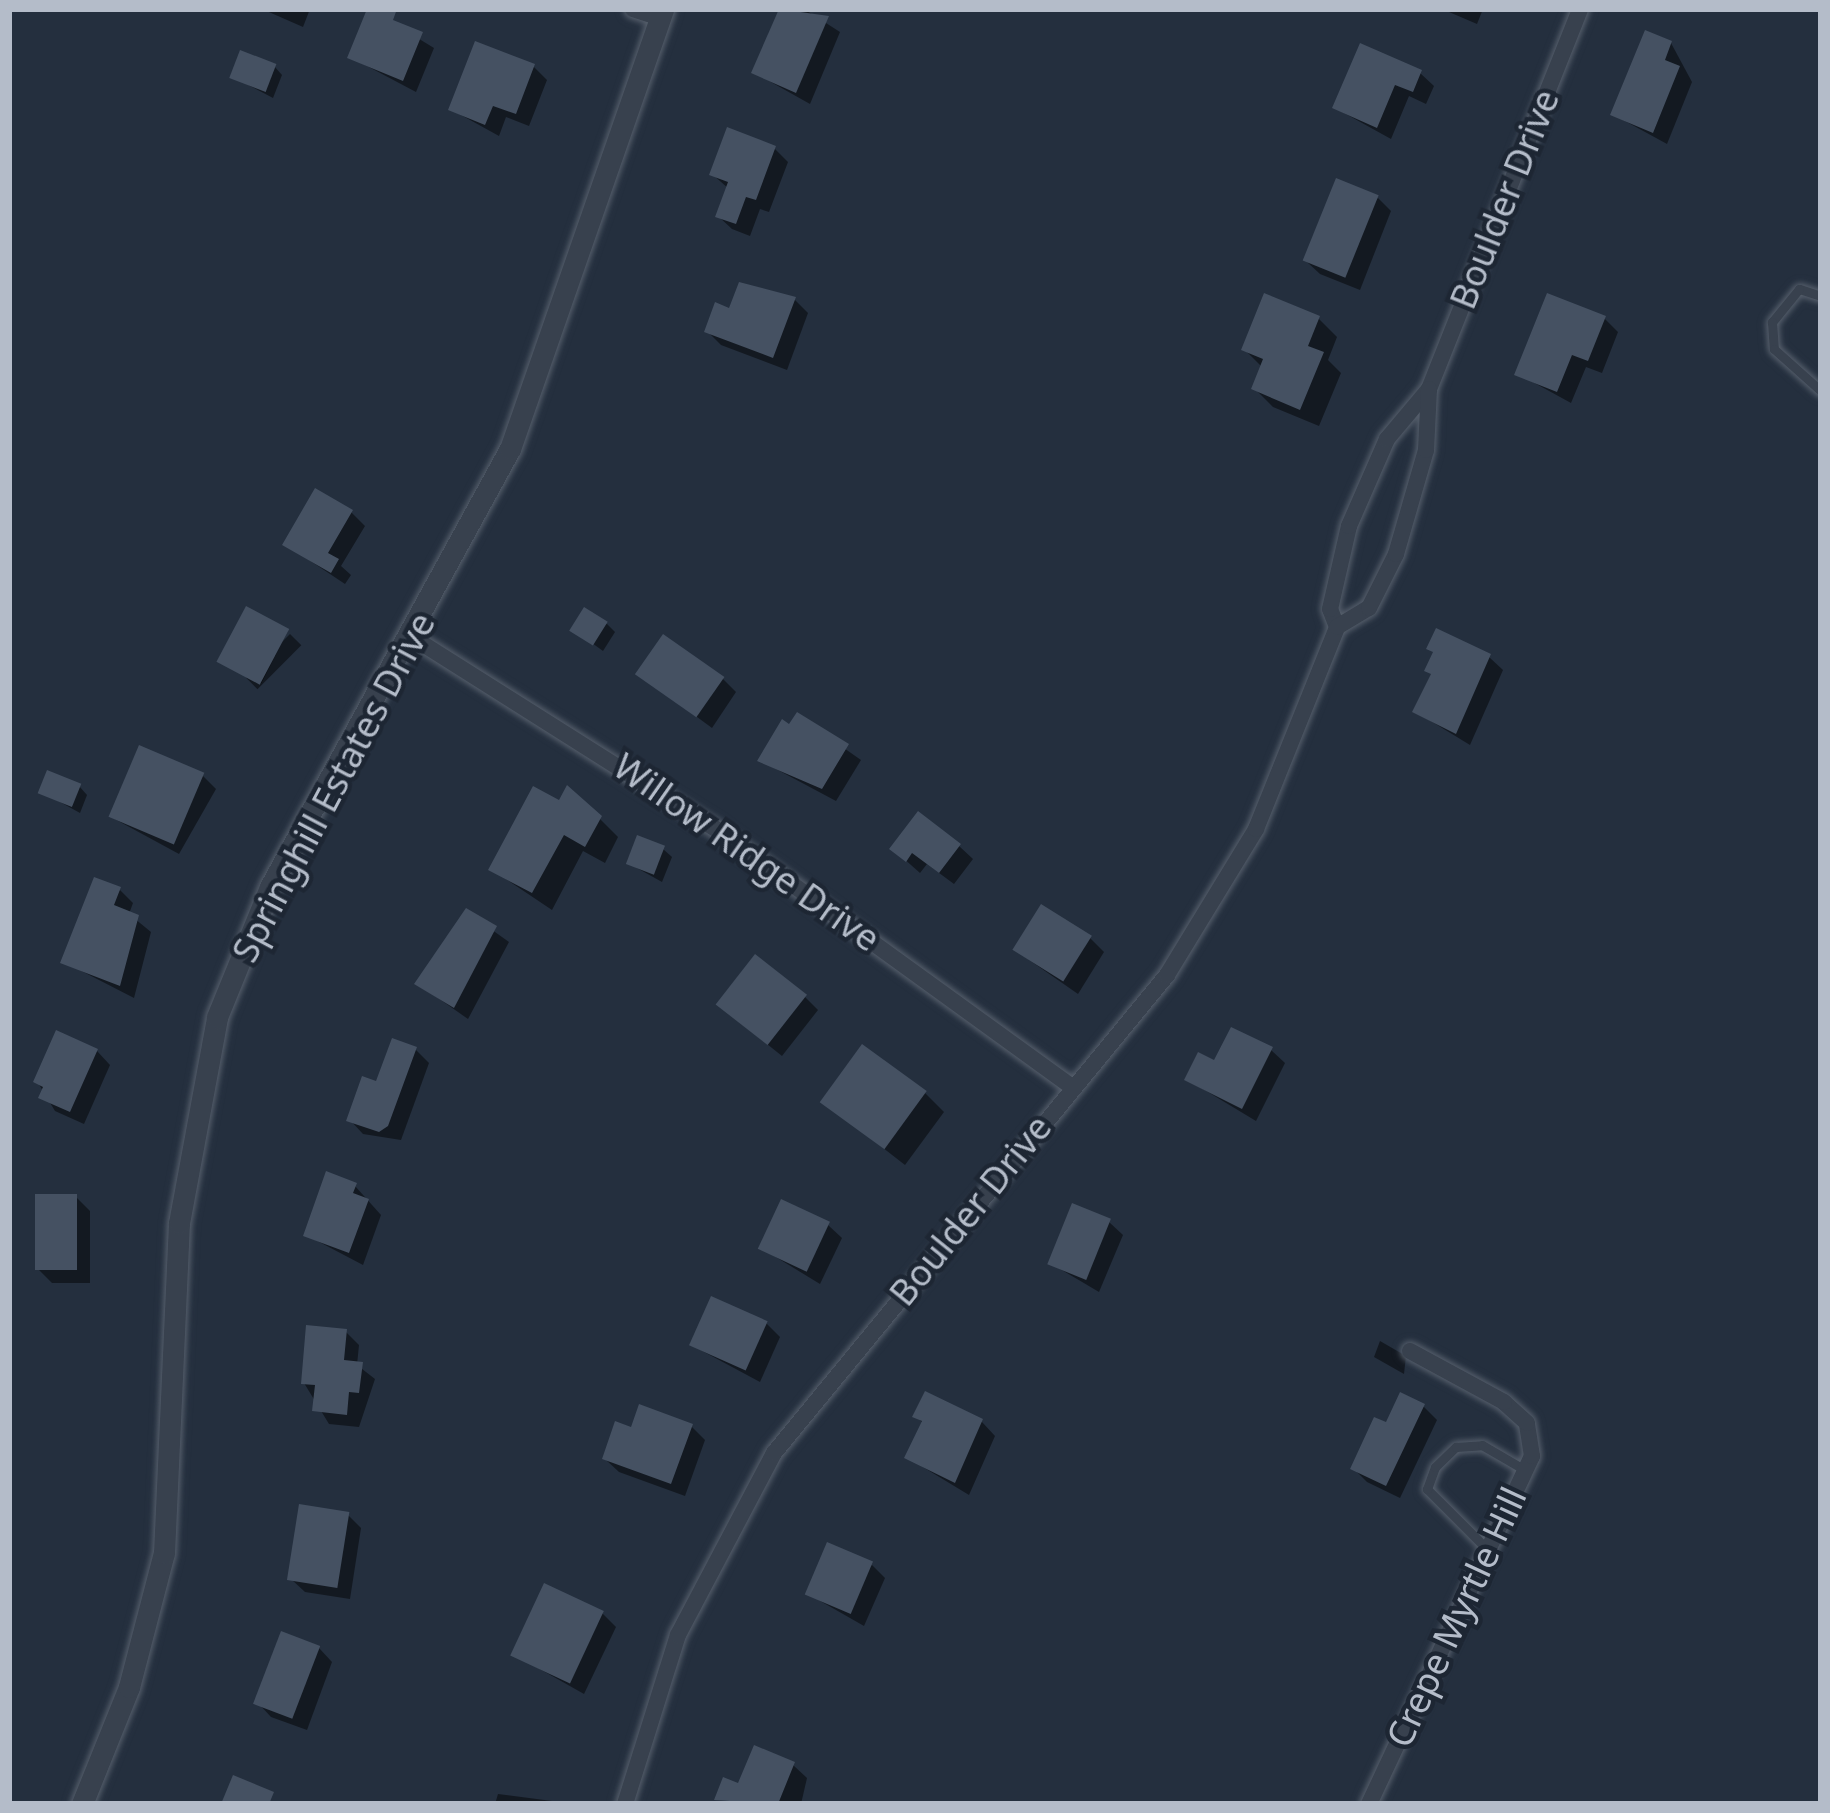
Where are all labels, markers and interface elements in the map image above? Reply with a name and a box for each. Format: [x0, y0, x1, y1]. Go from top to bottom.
street label: Boulder Drive [1440, 83, 1568, 315]
street label: Springhill Estates Drive [223, 605, 443, 969]
street label: Willow Ridge Drive [606, 744, 888, 960]
street label: Boulder Drive [880, 1106, 1060, 1314]
street label: Crepe Myrtle Hill [1377, 1480, 1535, 1754]

